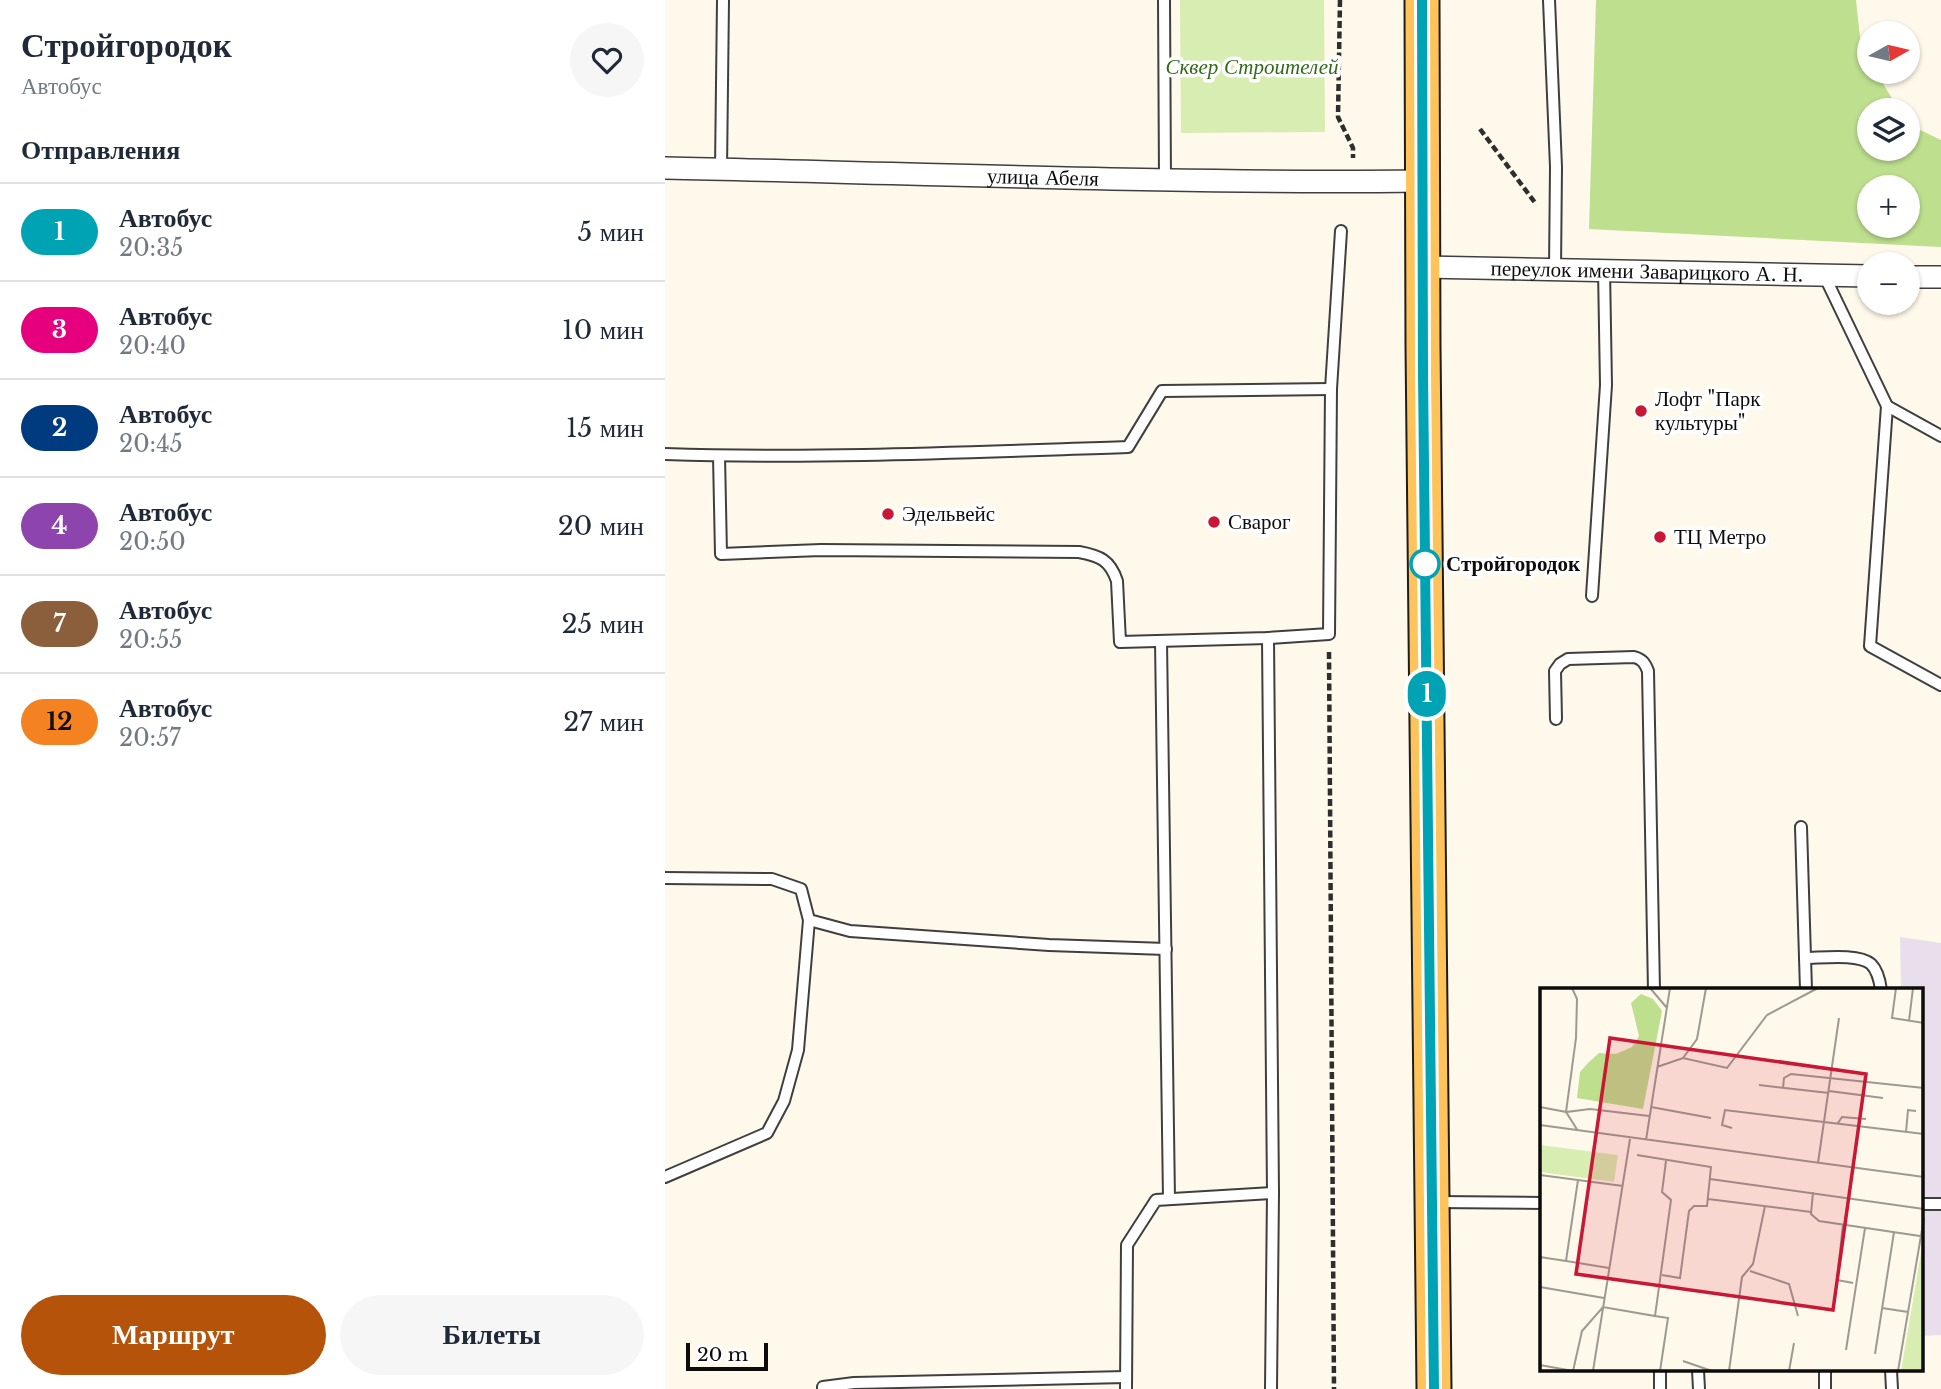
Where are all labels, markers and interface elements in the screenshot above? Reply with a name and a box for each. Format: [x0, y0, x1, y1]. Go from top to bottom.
north arrow [1857, 21, 1920, 84]
map controls [1857, 21, 1920, 315]
button: heart [570, 23, 644, 97]
text: Стройгородок [21, 25, 232, 66]
park label: Сквер Строителей [1166, 54, 1339, 80]
text: Автобус [21, 72, 102, 100]
button: layers [1857, 98, 1920, 161]
text: Отправления [21, 134, 180, 166]
street label: улица Абеля [987, 163, 1099, 192]
button: + [1857, 175, 1920, 238]
text: Автобус [119, 202, 212, 234]
text: 5 мин [577, 216, 644, 248]
text: 1 [54, 217, 65, 246]
text: 20:35 [119, 234, 183, 262]
button: − [1857, 252, 1920, 315]
street label: переулок имени Заварицкого А. Н. [1490, 255, 1804, 288]
text: Автобус [119, 300, 212, 332]
text: 10 мин [562, 314, 644, 346]
text: 3 [52, 315, 67, 344]
text: 20:40 [119, 332, 186, 360]
place label: Лофт "Парк культуры" [1655, 386, 1761, 436]
text: Автобус [119, 398, 212, 430]
marker: Лофт "Парк культуры" [1633, 403, 1649, 419]
text: 15 мин [566, 412, 644, 444]
text: 2 [52, 413, 67, 442]
text: 20:45 [119, 430, 183, 458]
text: Автобус [119, 496, 212, 528]
place label: Эдельвейс [902, 501, 995, 527]
marker: Эдельвейс [880, 506, 896, 522]
place label: Сварог [1228, 509, 1291, 535]
text: 20 мин [558, 510, 644, 542]
text: 4 [52, 511, 67, 540]
marker: Сварог [1206, 514, 1222, 530]
place label: ТЦ Метро [1674, 524, 1766, 550]
text: 20:50 [119, 528, 186, 556]
marker: ТЦ Метро [1652, 529, 1668, 545]
marker: Стройгородок [1410, 549, 1440, 579]
place label: Стройгородок [1446, 551, 1581, 577]
text: Автобус [119, 594, 212, 626]
text: 25 мин [561, 608, 644, 640]
text: 7 [53, 609, 66, 638]
text: 20:55 [119, 626, 182, 654]
line badge: 1 [1404, 671, 1450, 717]
text: 1 [1422, 679, 1432, 708]
text: Автобус [119, 692, 212, 724]
text: 27 мин [563, 706, 644, 738]
text: 12 [46, 707, 73, 736]
text: 20:57 [119, 724, 181, 752]
inset map [1540, 988, 1923, 1372]
button: Маршрут [21, 1295, 326, 1375]
button: Билеты [340, 1295, 644, 1375]
scale bar [686, 1340, 768, 1372]
text: 20 m [697, 1343, 748, 1366]

